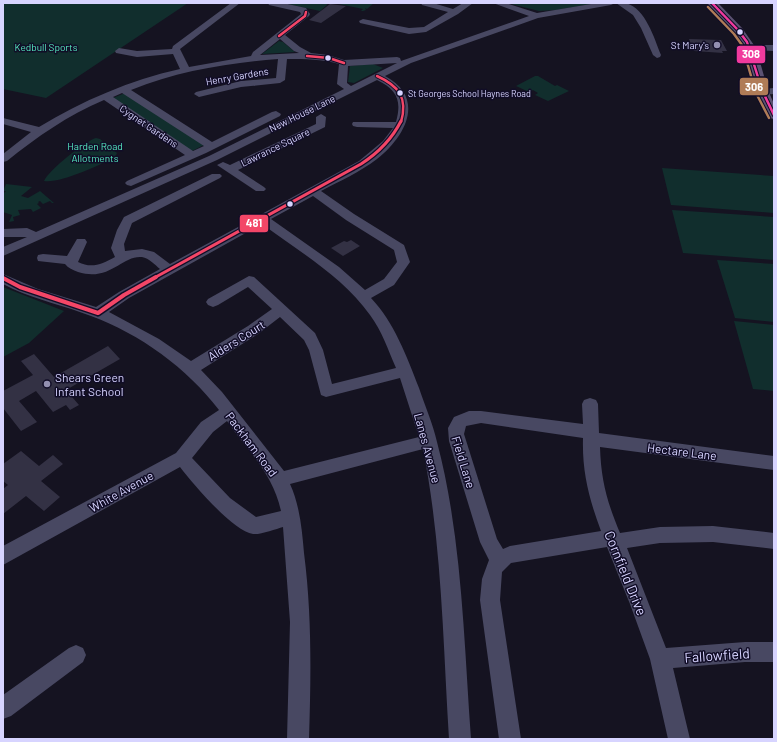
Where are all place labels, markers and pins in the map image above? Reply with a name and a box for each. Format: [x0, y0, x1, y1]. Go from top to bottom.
unlabelled marker [735, 27, 745, 37]
place label: St Mary's [671, 39, 709, 51]
marker: St Mary's [712, 40, 722, 50]
unlabelled marker [323, 53, 333, 63]
marker: St Georges School Haynes Road [395, 88, 405, 98]
place label: St Georges School Haynes Road [408, 88, 531, 99]
unlabelled marker [285, 199, 295, 209]
place label: Shears Green Infant School [55, 370, 124, 398]
marker: Shears Green Infant School [42, 379, 52, 389]

